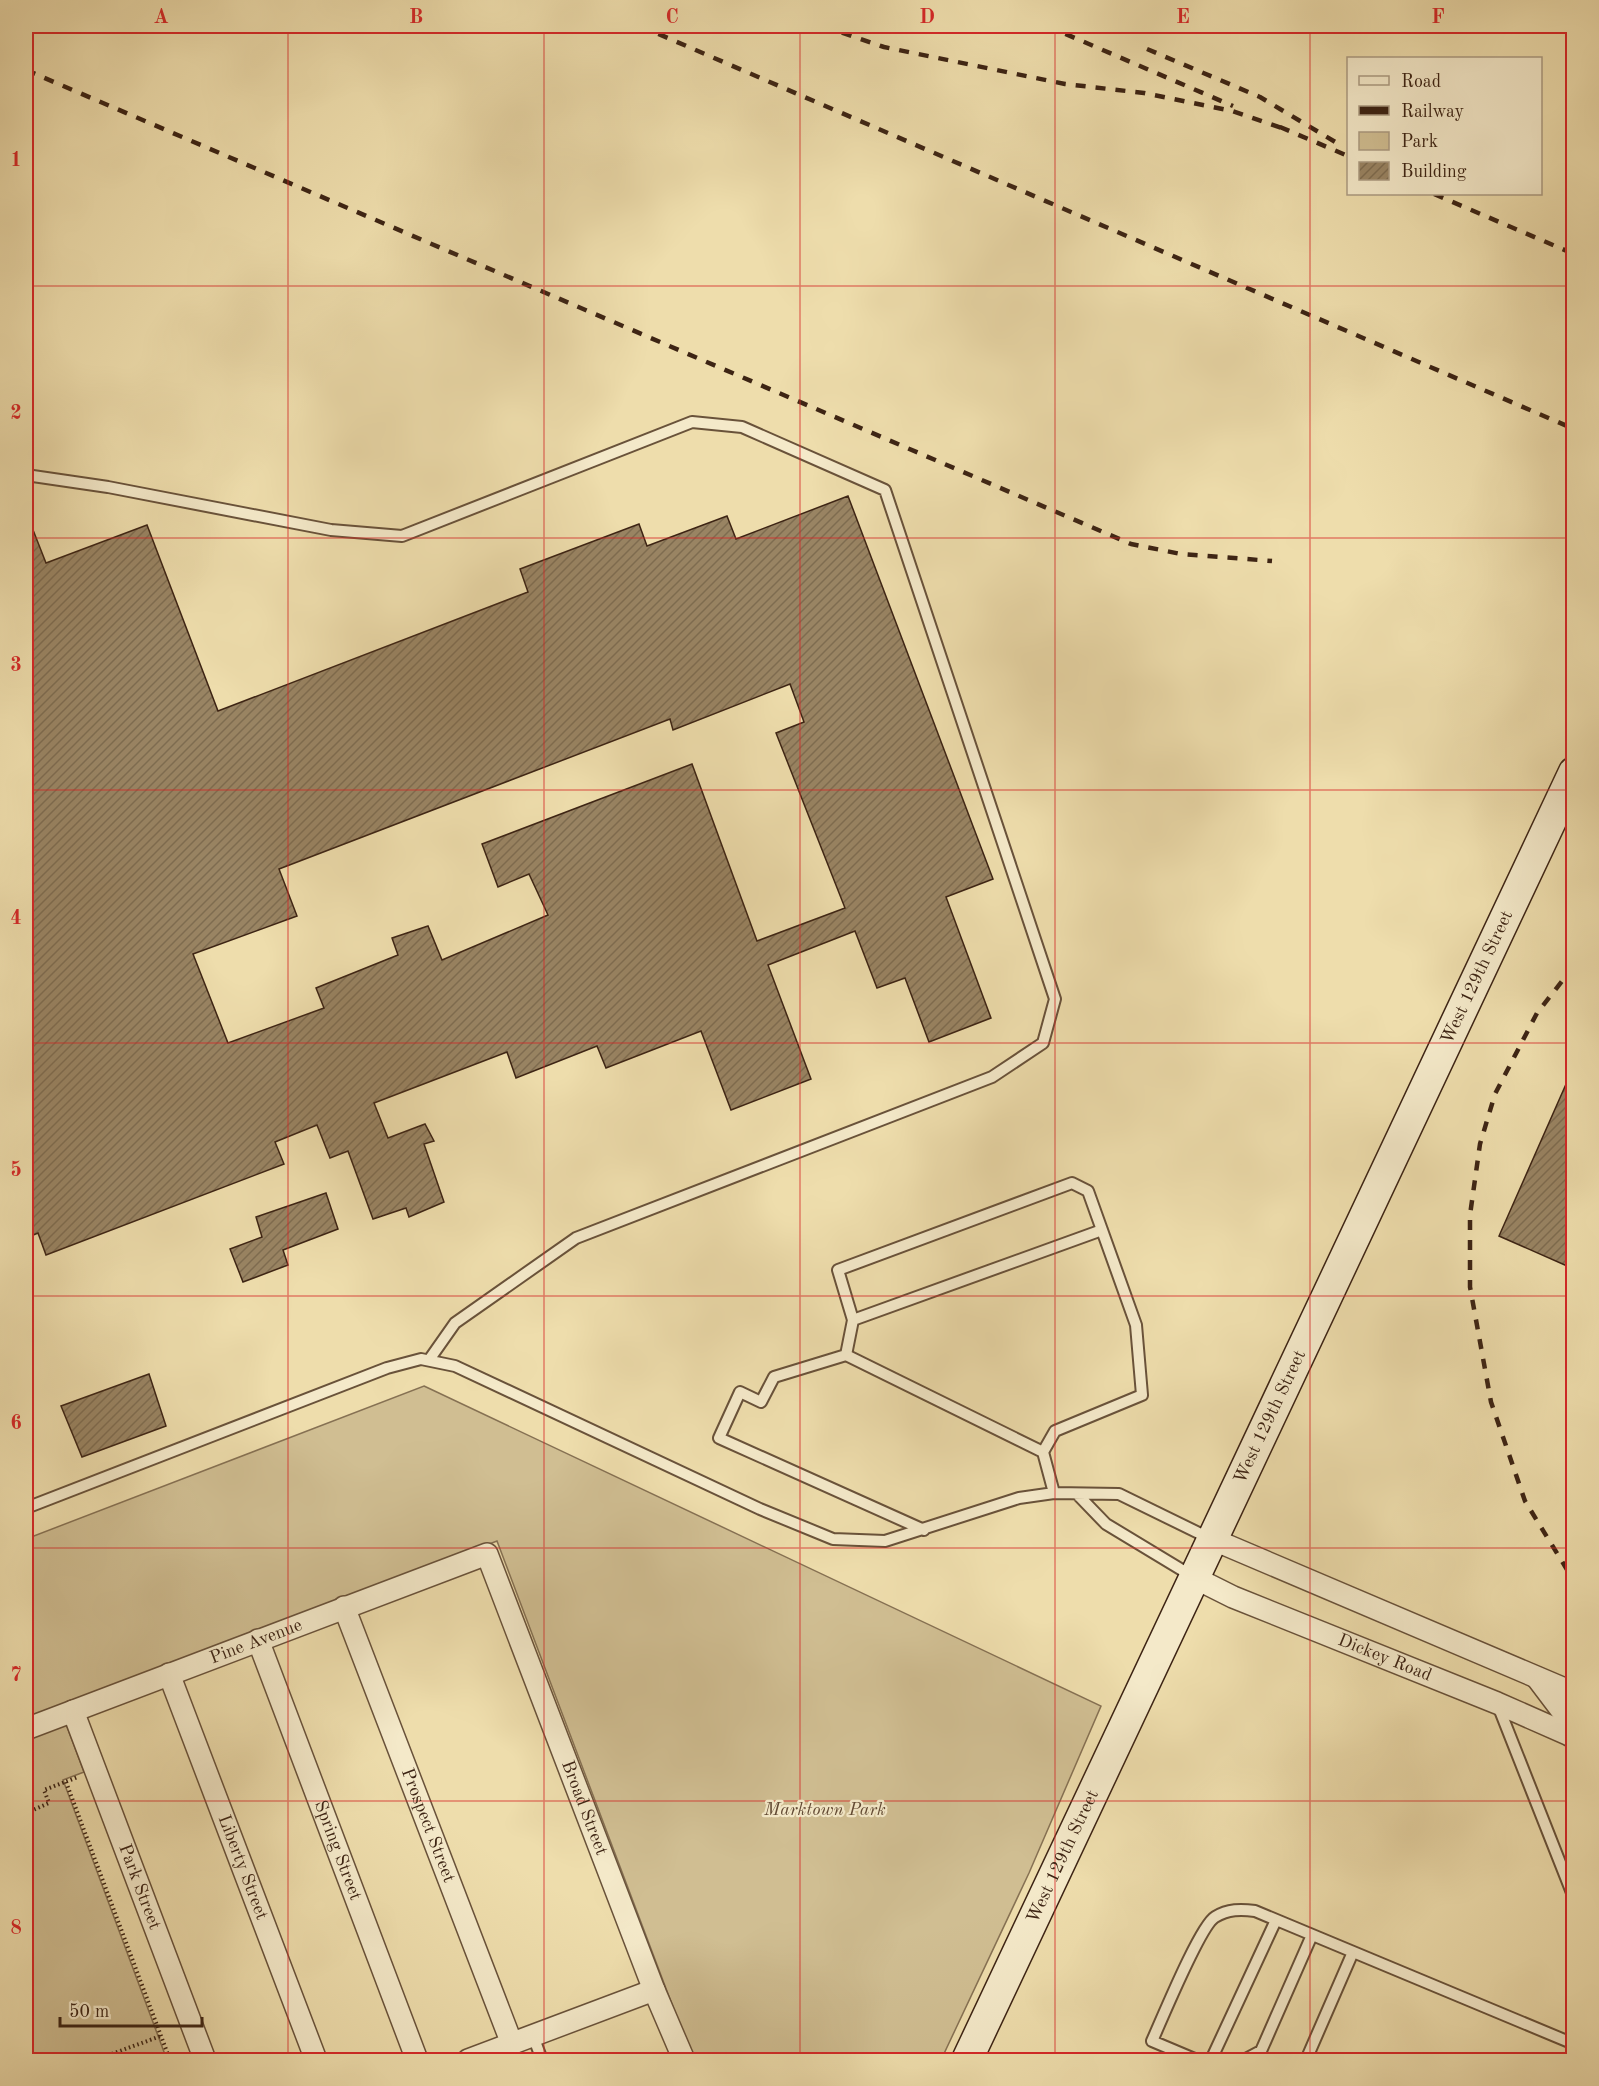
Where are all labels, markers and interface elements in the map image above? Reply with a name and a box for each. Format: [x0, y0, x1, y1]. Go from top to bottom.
text: A [153, 8, 169, 28]
text: B [409, 8, 423, 28]
text: C [665, 8, 679, 28]
text: D [919, 8, 935, 28]
text: E [1176, 8, 1190, 28]
text: F [1431, 8, 1445, 28]
legend [1347, 57, 1542, 195]
text: Road [1401, 73, 1441, 91]
text: Railway [1401, 103, 1464, 121]
text: Park [1401, 133, 1438, 151]
text: 1 [10, 151, 22, 171]
text: Building [1401, 163, 1467, 181]
text: 2 [10, 404, 22, 424]
text: 3 [10, 656, 22, 676]
street label: West 129th Street [1438, 908, 1516, 1047]
text: 4 [10, 909, 22, 929]
text: 5 [10, 1160, 22, 1181]
street label: West 129th Street [1231, 1347, 1309, 1486]
text: 6 [10, 1414, 22, 1434]
street label: Pine Avenue [207, 1616, 305, 1667]
street label: Dickey Road [1335, 1631, 1434, 1685]
text: 7 [10, 1666, 22, 1686]
street label: Broad Street [558, 1758, 611, 1858]
street label: Prospect Street [398, 1766, 458, 1885]
street label: West 129th Street [1024, 1787, 1102, 1926]
street label: Spring Street [311, 1798, 365, 1903]
park label: Marktown Park [763, 1801, 886, 1819]
street label: Liberty Street [215, 1813, 271, 1922]
street label: Park Street [115, 1842, 164, 1932]
text: 8 [10, 1919, 22, 1939]
scale bar [60, 1990, 202, 2028]
text: 50 m [69, 2003, 109, 2021]

